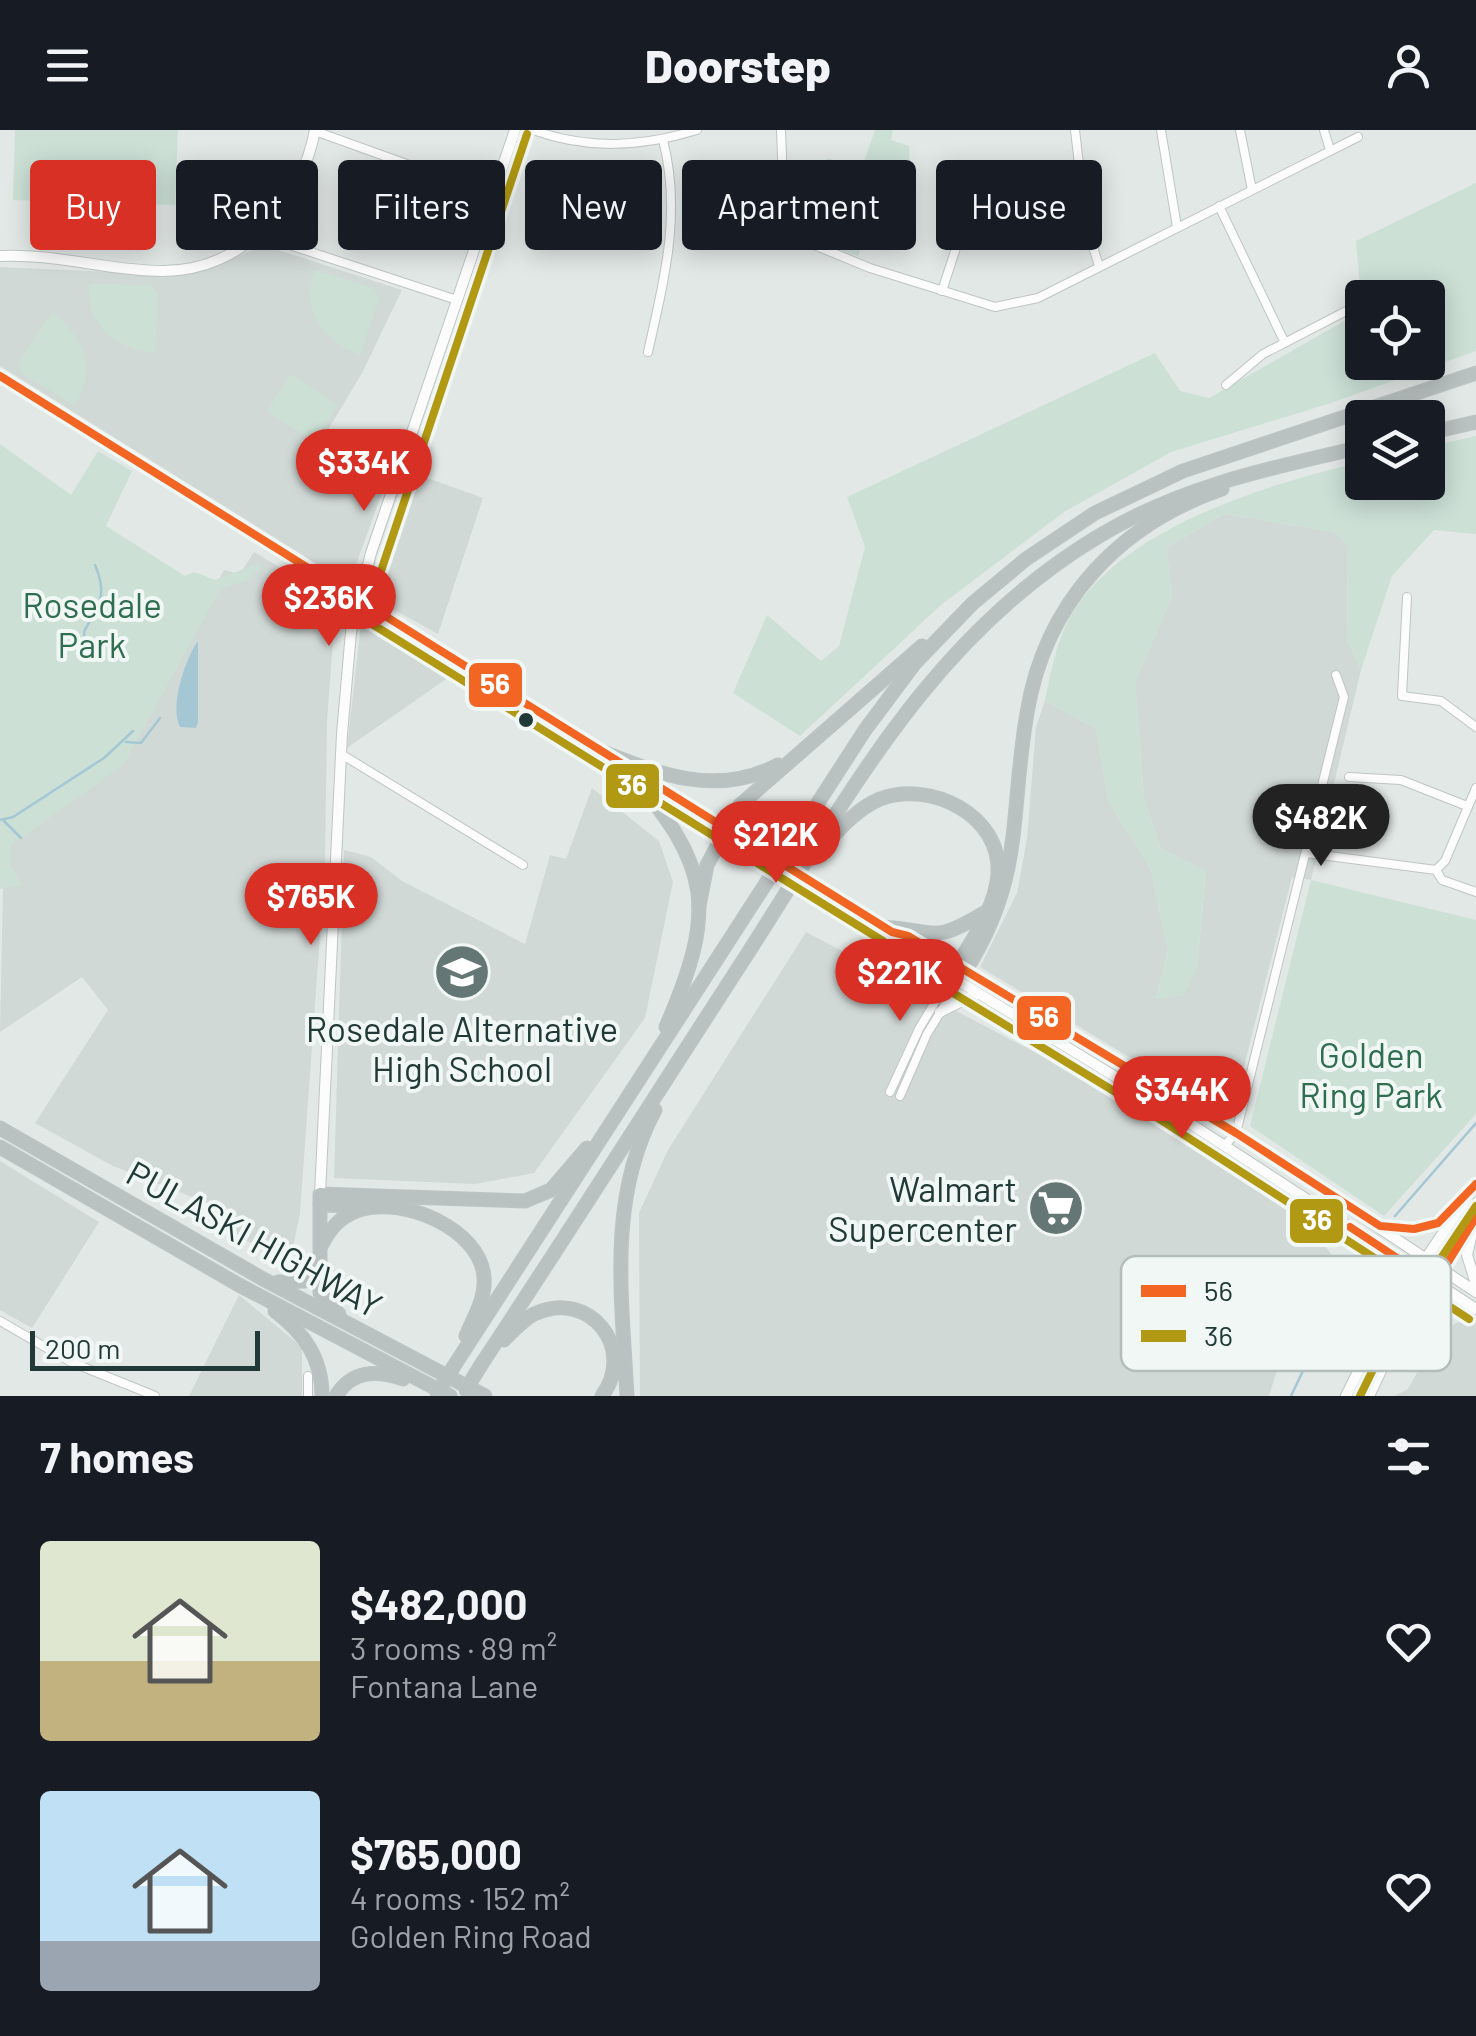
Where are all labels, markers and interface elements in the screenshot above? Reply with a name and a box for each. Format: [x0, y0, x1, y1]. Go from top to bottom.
icon: menu [40, 38, 95, 93]
text: Doorstep [645, 38, 831, 92]
icon: person [1381, 38, 1436, 93]
chip: Buy [30, 160, 156, 250]
chip: Rent [176, 160, 318, 250]
chip: Filters [338, 160, 505, 250]
chip: New [525, 160, 662, 250]
chip: Apartment [682, 160, 916, 250]
chip: House [936, 160, 1102, 250]
map controls [1345, 280, 1445, 500]
button: locate [1345, 280, 1445, 380]
button: layers [1345, 400, 1445, 500]
pin: $334K [294, 429, 434, 514]
text: $334K [318, 442, 410, 480]
pin: $236K [259, 564, 399, 649]
text: $236K [284, 577, 374, 615]
park label: Rosedale Park [22, 583, 162, 665]
line badge: 56 [467, 661, 524, 709]
text: 56 [480, 666, 510, 700]
unlabelled marker [516, 710, 536, 730]
line badge: 36 [604, 762, 661, 810]
text: 36 [617, 767, 647, 801]
pin: $482K [1251, 784, 1391, 869]
text: $482K [1275, 797, 1367, 835]
pin: $212K [706, 801, 846, 886]
text: $212K [733, 814, 819, 852]
pin: $765K [241, 863, 381, 948]
text: $765K [267, 876, 355, 914]
pin: $221K [830, 939, 970, 1024]
school or university icon: Rosedale Alternative High School [432, 942, 492, 1002]
text: $221K [857, 952, 943, 990]
line badge: 56 [1015, 994, 1073, 1042]
text: 56 [1029, 999, 1059, 1033]
place label: Rosedale Alternative High School [306, 1007, 618, 1089]
park label: Golden Ring Park [1299, 1033, 1443, 1115]
pin: $344K [1112, 1056, 1252, 1141]
text: $344K [1135, 1069, 1229, 1107]
street label: PULASKI HIGHWAY [120, 1151, 390, 1325]
place label: Walmart Supercenter [828, 1167, 1017, 1249]
supermarket icon: Walmart Supercenter [1026, 1178, 1086, 1238]
line badge: 36 [1288, 1197, 1345, 1245]
text: 36 [1302, 1202, 1332, 1236]
legend [1121, 1256, 1451, 1371]
text: 56 [1204, 1273, 1233, 1307]
text: 36 [1204, 1318, 1233, 1352]
scale bar [30, 1326, 260, 1370]
text: 200 m [45, 1331, 120, 1365]
icon: filters [1381, 1429, 1436, 1484]
text: 7 homes [40, 1431, 194, 1481]
text: $482,000 [350, 1578, 528, 1628]
icon: home [120, 1581, 240, 1701]
icon: heart [1381, 1614, 1436, 1669]
text: 3 rooms · 89 m² [350, 1628, 557, 1666]
text: Fontana Lane [350, 1666, 538, 1704]
text: $765,000 [350, 1828, 522, 1878]
icon: home [120, 1831, 240, 1951]
icon: heart [1381, 1864, 1436, 1919]
text: 4 rooms · 152 m² [350, 1878, 570, 1916]
text: Golden Ring Road [350, 1916, 592, 1954]

